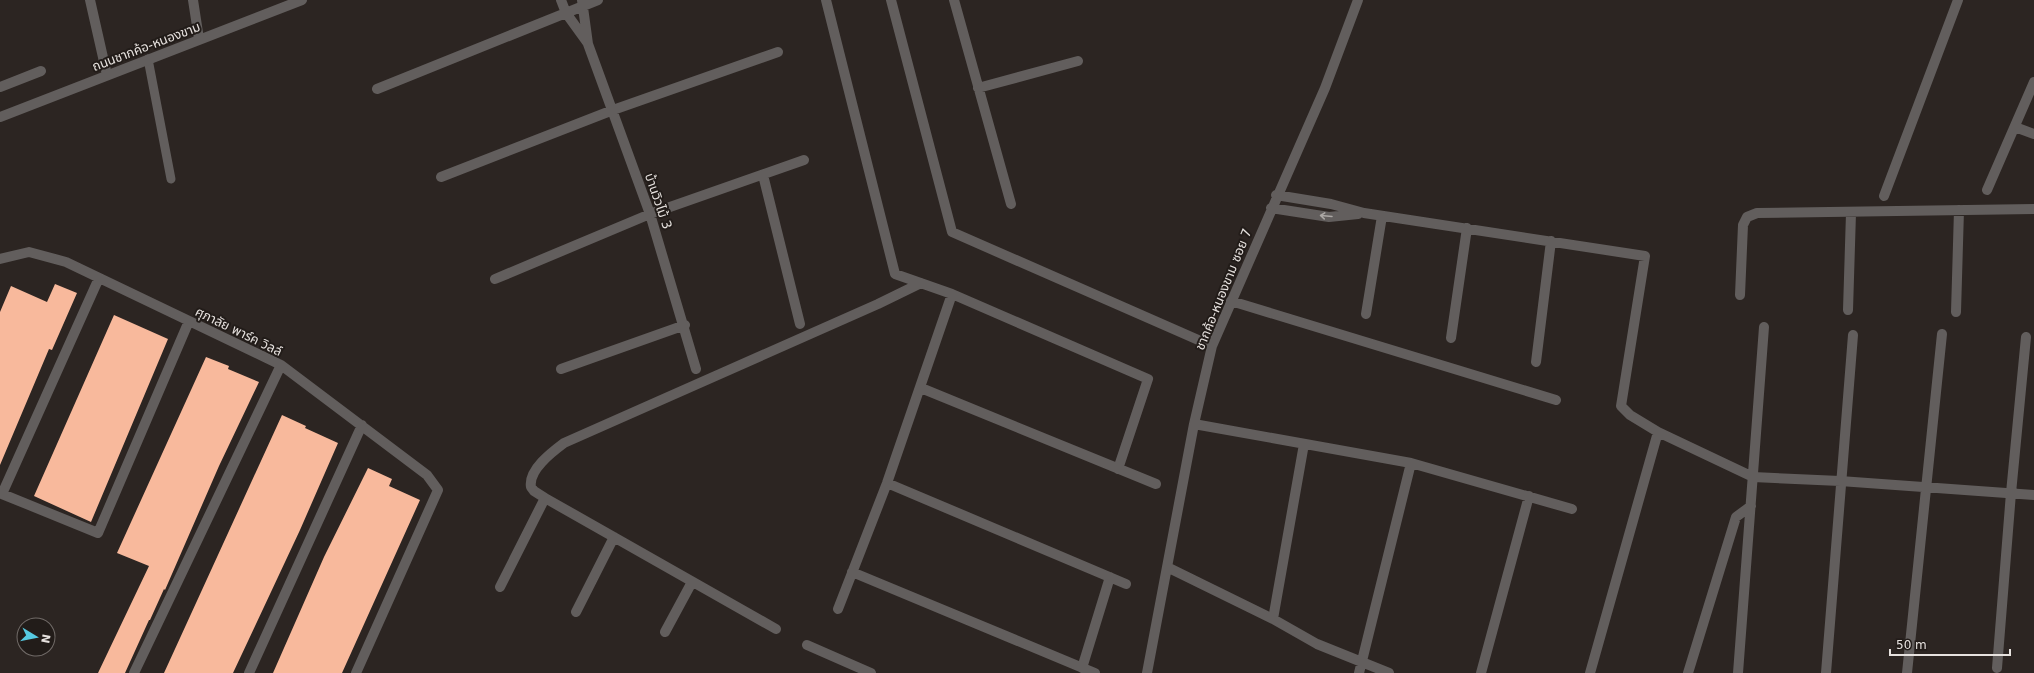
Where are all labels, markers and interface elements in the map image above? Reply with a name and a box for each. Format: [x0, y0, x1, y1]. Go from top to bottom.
street label: ถนนชากค้อ-หนองขาม [90, 19, 202, 74]
street label: บ้านวิวไม้ 3 [642, 171, 675, 231]
one-way arrow [1320, 212, 1333, 220]
street label: ชากค้อ-หนองขาม ซอย 7 [1192, 226, 1255, 352]
street label: ศุภาลัย พาร์ค วิลล์ [193, 304, 285, 359]
north arrow [16, 617, 56, 657]
scale bar [1890, 631, 2010, 657]
text: N [38, 633, 53, 644]
text: 50 m [1896, 638, 1927, 652]

